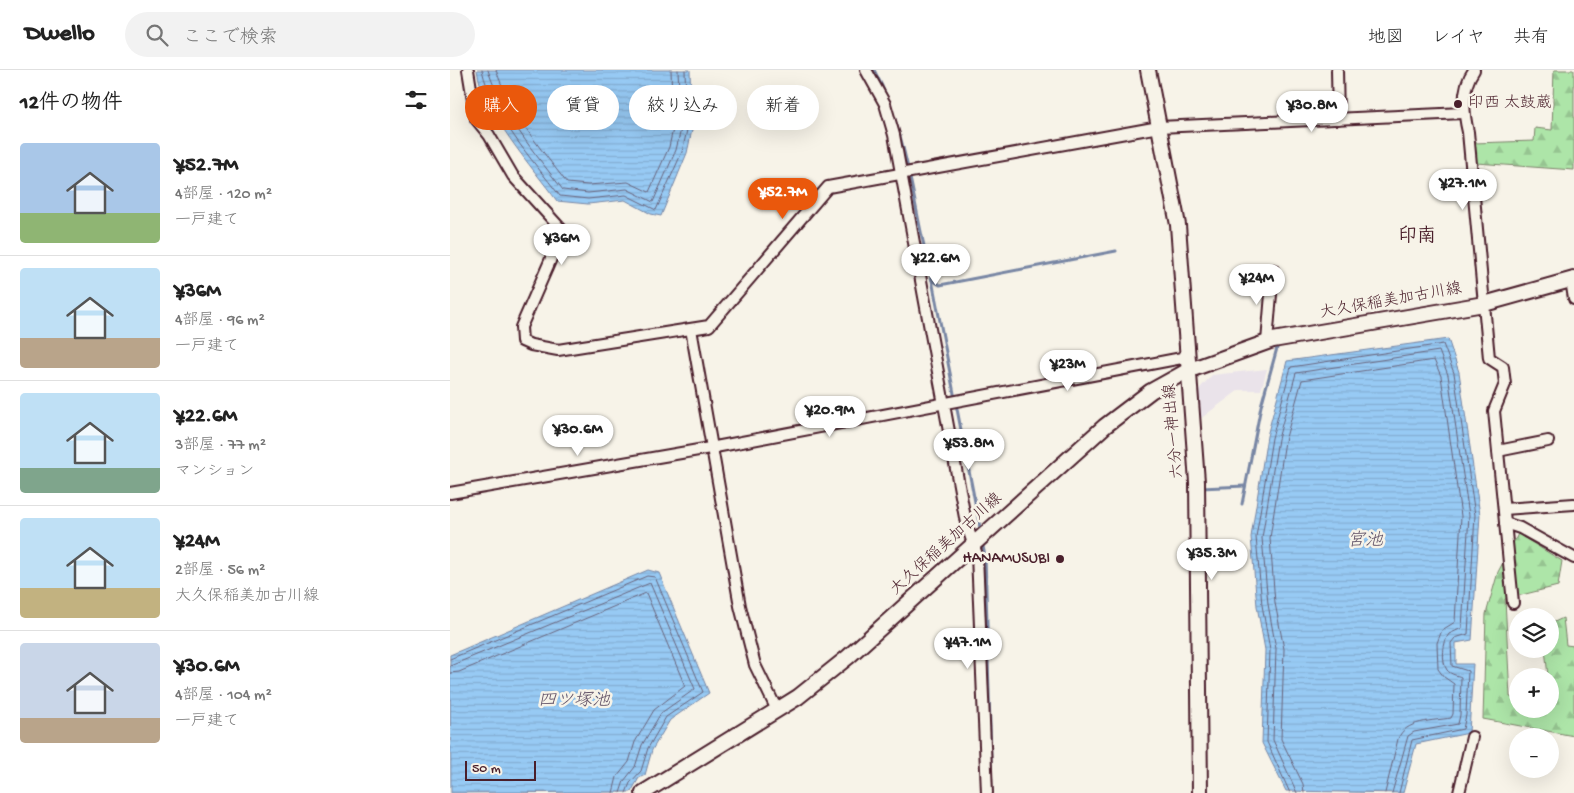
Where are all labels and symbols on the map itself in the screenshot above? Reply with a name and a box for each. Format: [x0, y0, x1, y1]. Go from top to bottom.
pin: ¥30.8M [1271, 90, 1353, 133]
place label: 印西 太鼓蔵 [1468, 93, 1552, 114]
marker: 印西 太鼓蔵 [1452, 98, 1464, 110]
pin: ¥27.1M [1422, 168, 1504, 211]
pin: ¥52.7M [742, 178, 824, 220]
pin: ¥36M [532, 224, 592, 266]
district label: 印南 [1398, 225, 1436, 249]
pin: ¥22.6M [895, 244, 977, 286]
pin: ¥24M [1227, 264, 1287, 306]
street label: 大久保稲美加古川線 [1318, 278, 1464, 324]
pin: ¥23M [1038, 350, 1098, 392]
street label: 六分一神出線 [1159, 382, 1189, 480]
pin: ¥20.9M [789, 396, 871, 438]
pin: ¥30.6M [537, 414, 619, 457]
pin: ¥53.8M [928, 428, 1010, 471]
street label: 大久保稲美加古川線 [886, 488, 1007, 600]
water label: 宮池 [1347, 530, 1384, 552]
pin: ¥35.3M [1171, 538, 1253, 581]
place label: HANAMUSUBI [963, 550, 1050, 569]
marker: HANAMUSUBI [1054, 553, 1066, 565]
pin: ¥47.1M [927, 628, 1009, 670]
water label: 四ツ塚池 [538, 690, 611, 712]
scale bar [465, 758, 536, 781]

